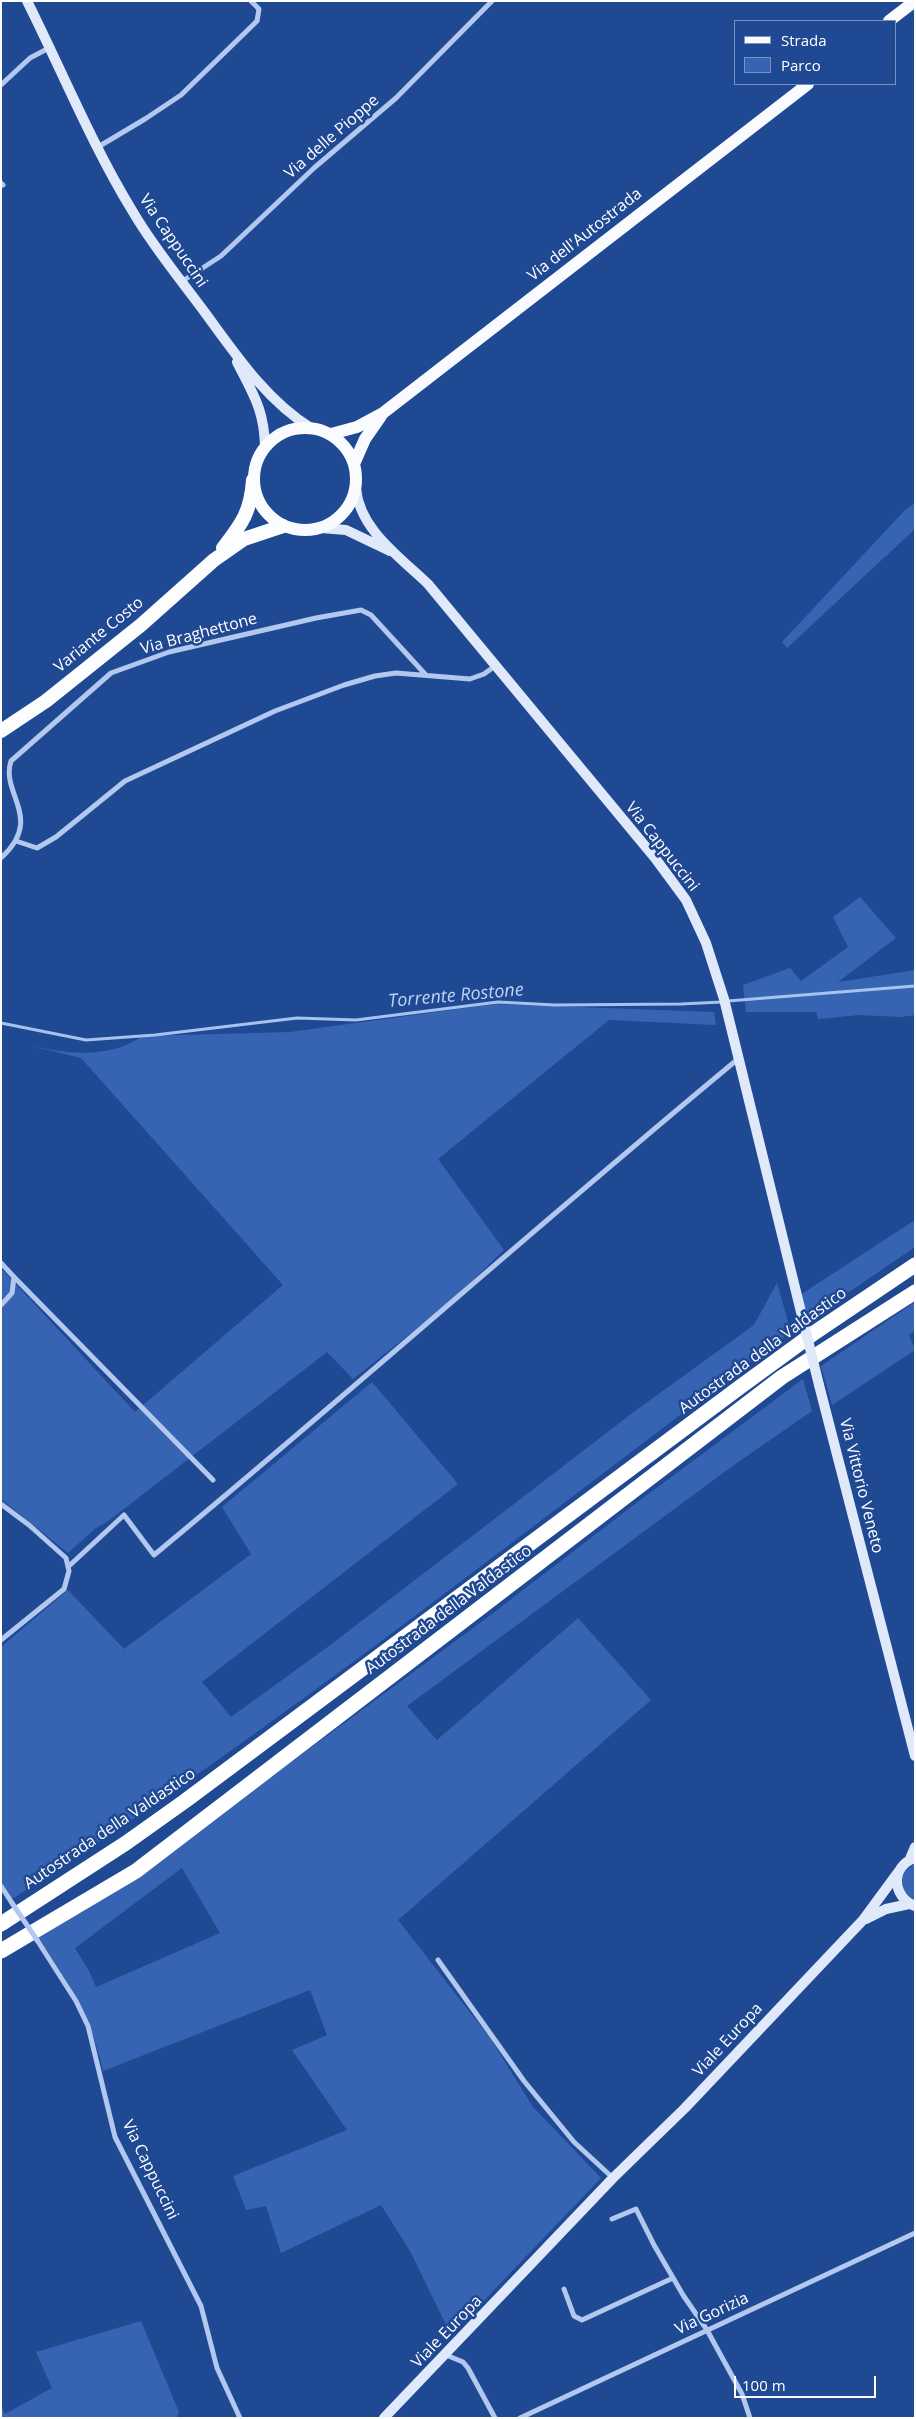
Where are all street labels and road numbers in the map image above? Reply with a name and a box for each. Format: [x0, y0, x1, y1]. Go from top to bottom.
street label: Via delle Pioppe [281, 91, 383, 183]
street label: Via dell'Autostrada [524, 184, 646, 286]
street label: Via Cappuccini [135, 191, 211, 291]
street label: Variante Costo [51, 593, 147, 677]
street label: Via Braghettone [139, 609, 259, 659]
street label: Via Cappuccini [621, 798, 703, 896]
street label: Autostrada della Valdastico [675, 1284, 851, 1418]
street label: Via Vittorio Veneto [835, 1417, 887, 1555]
street label: Autostrada della Valdastico [362, 1541, 536, 1679]
street label: Autostrada della Valdastico [21, 1764, 199, 1894]
street label: Viale Europa [689, 1999, 767, 2081]
street label: Via Cappuccini [118, 2117, 182, 2223]
street label: Via Gorizia [672, 2289, 752, 2339]
street label: Viale Europa [408, 2292, 486, 2372]

